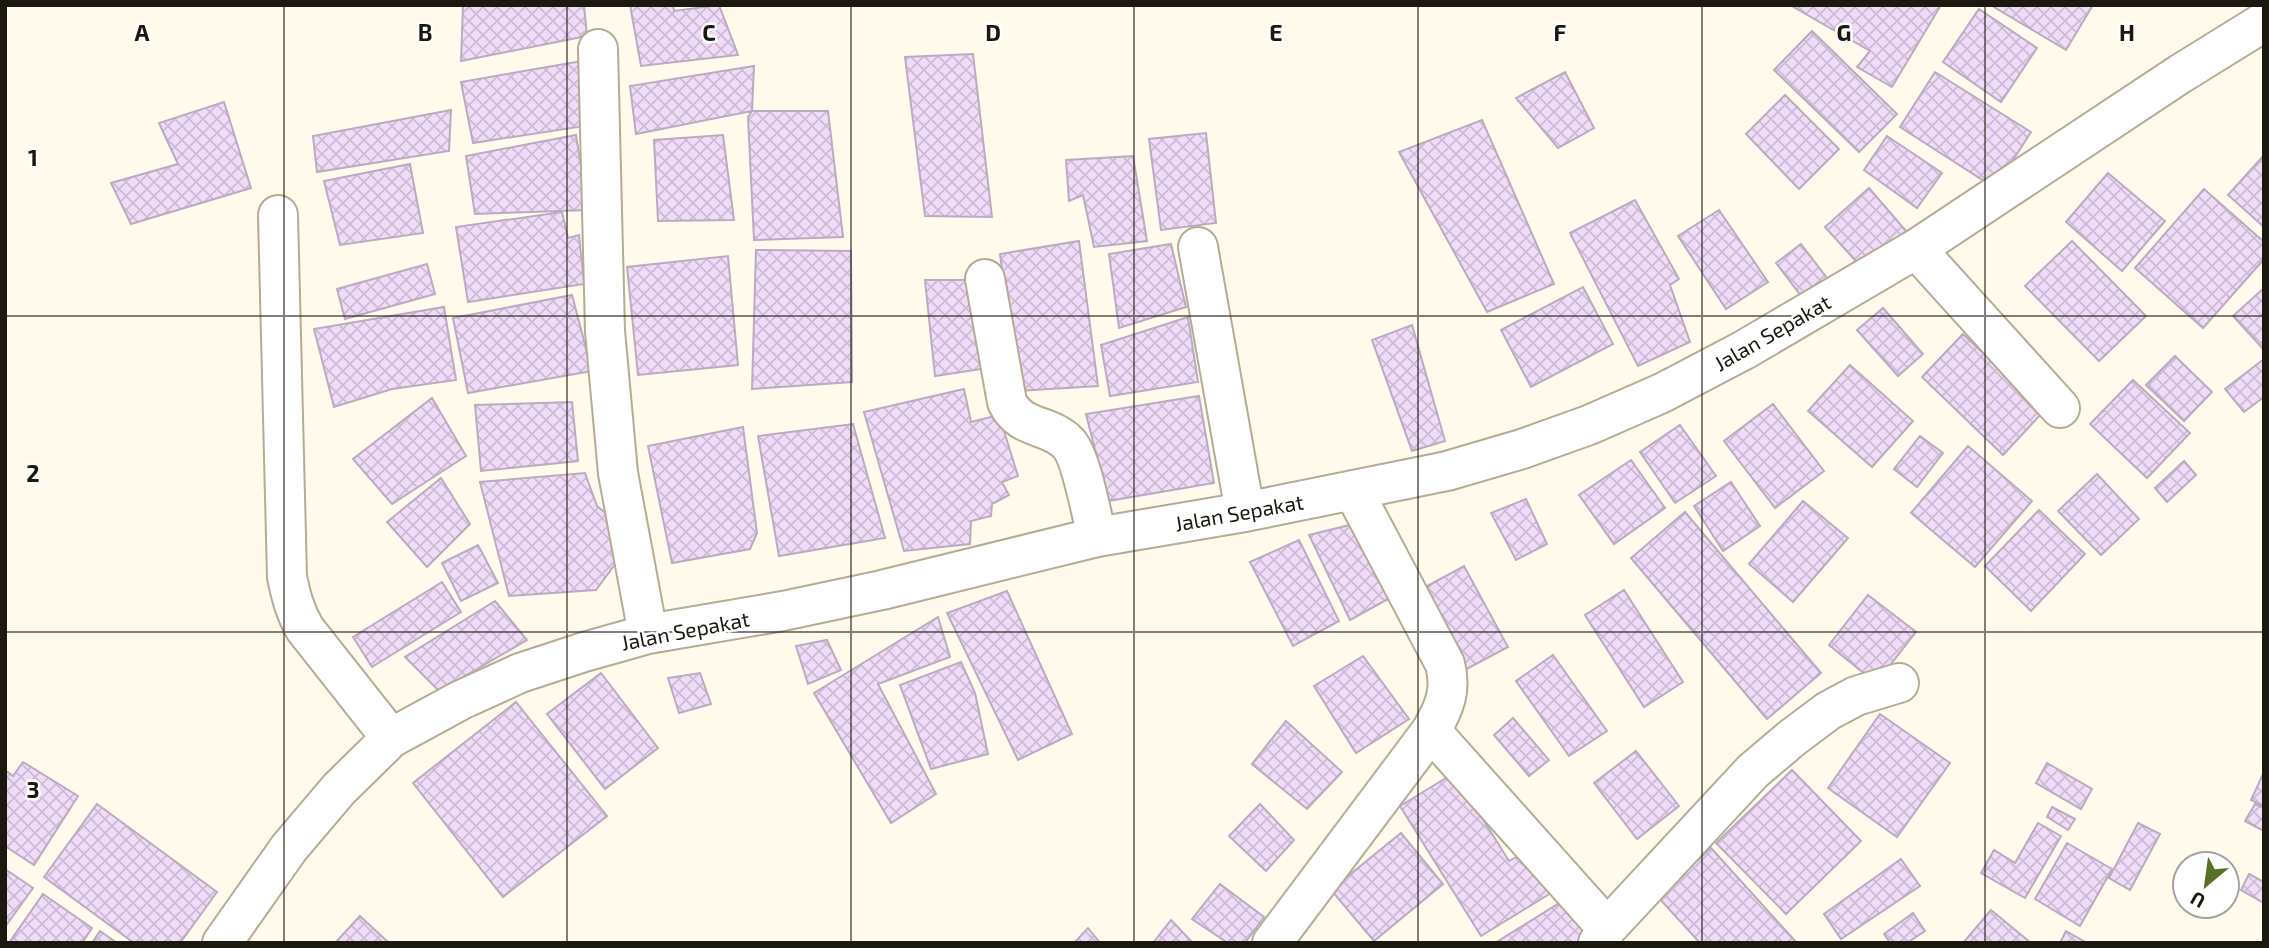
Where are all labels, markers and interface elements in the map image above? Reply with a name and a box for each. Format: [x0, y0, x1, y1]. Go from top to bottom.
text: A [134, 18, 150, 46]
text: B [418, 18, 432, 46]
text: C [702, 18, 716, 46]
text: D [985, 18, 1001, 46]
text: E [1269, 18, 1283, 46]
text: F [1554, 18, 1567, 46]
text: G [1837, 18, 1851, 46]
text: H [2119, 18, 2135, 46]
text: 1 [28, 143, 38, 171]
street label: Jalan Sepakat [1709, 289, 1835, 375]
text: 2 [26, 459, 40, 487]
street label: Jalan Sepakat [1173, 488, 1305, 536]
street label: Jalan Sepakat [619, 605, 751, 655]
text: 3 [26, 775, 40, 803]
north arrow [2171, 850, 2241, 920]
text: U [2186, 887, 2209, 914]

